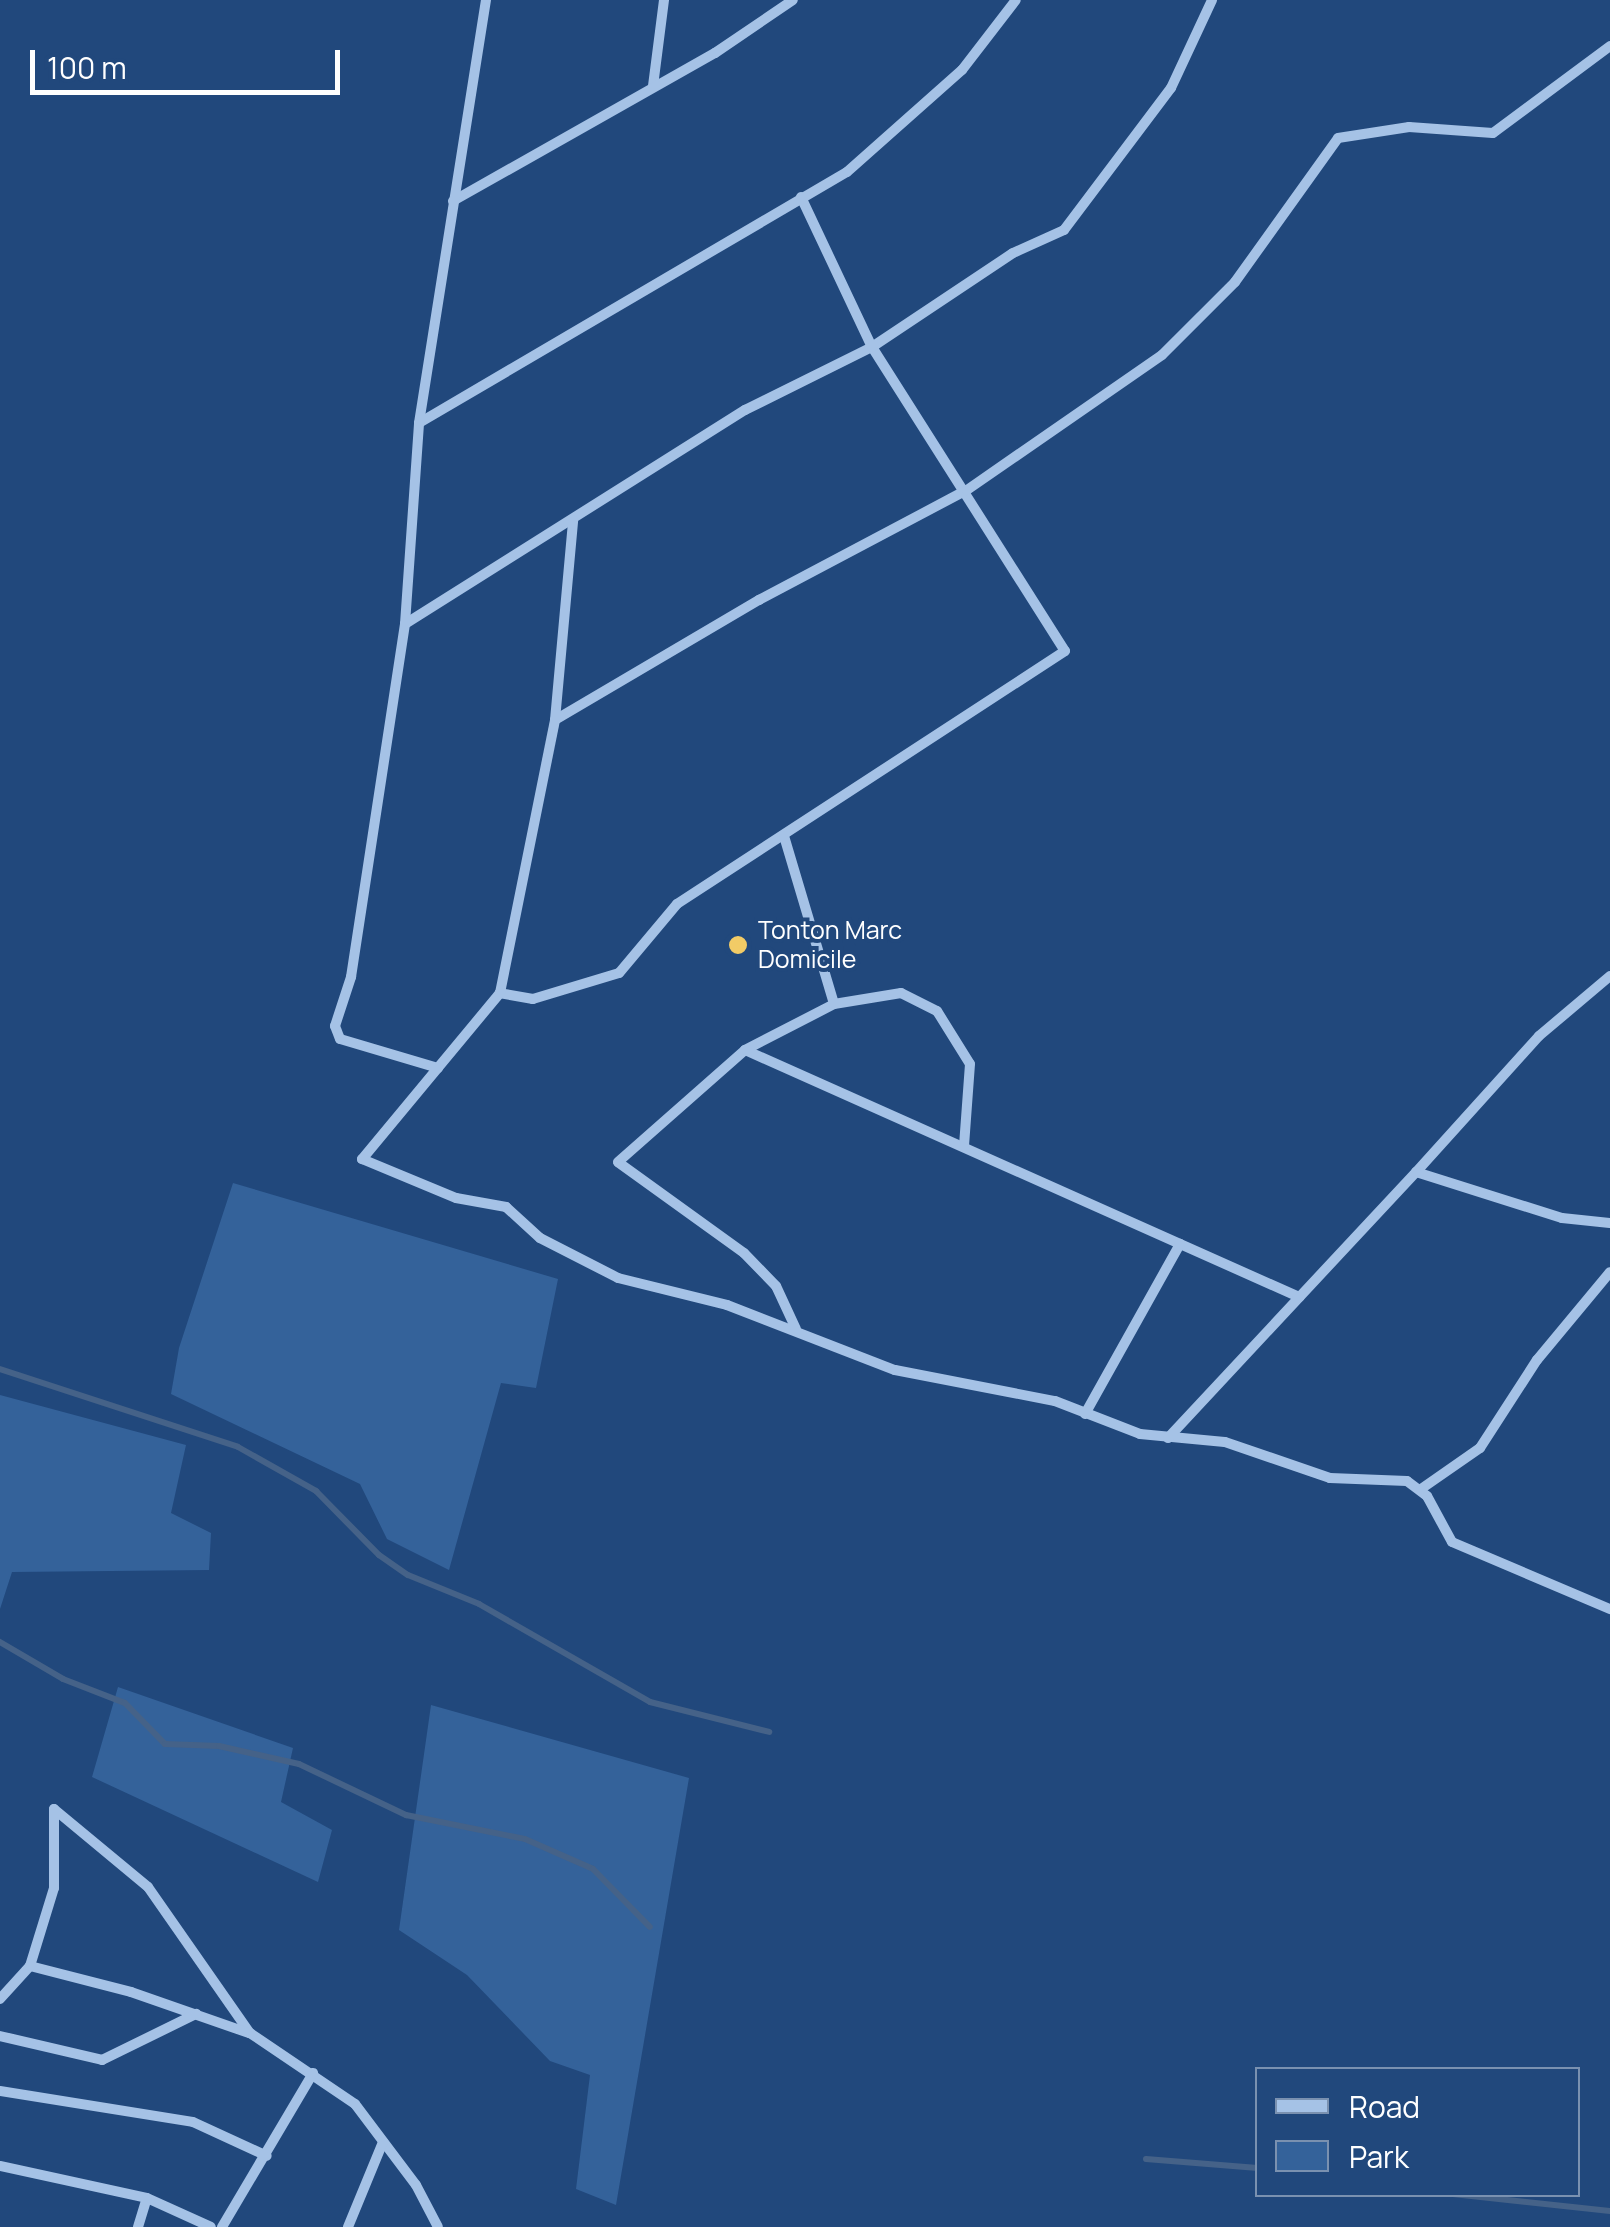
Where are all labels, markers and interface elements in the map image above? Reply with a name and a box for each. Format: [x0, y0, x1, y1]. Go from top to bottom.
scale bar [35, 30, 345, 92]
text: 100 m [47, 47, 127, 88]
place label: Tonton Marc Domicile [758, 916, 902, 975]
marker: Tonton Marc Domicile [727, 934, 749, 956]
legend [1255, 2067, 1580, 2197]
text: Road [1349, 2086, 1420, 2127]
text: Park [1349, 2136, 1409, 2177]

